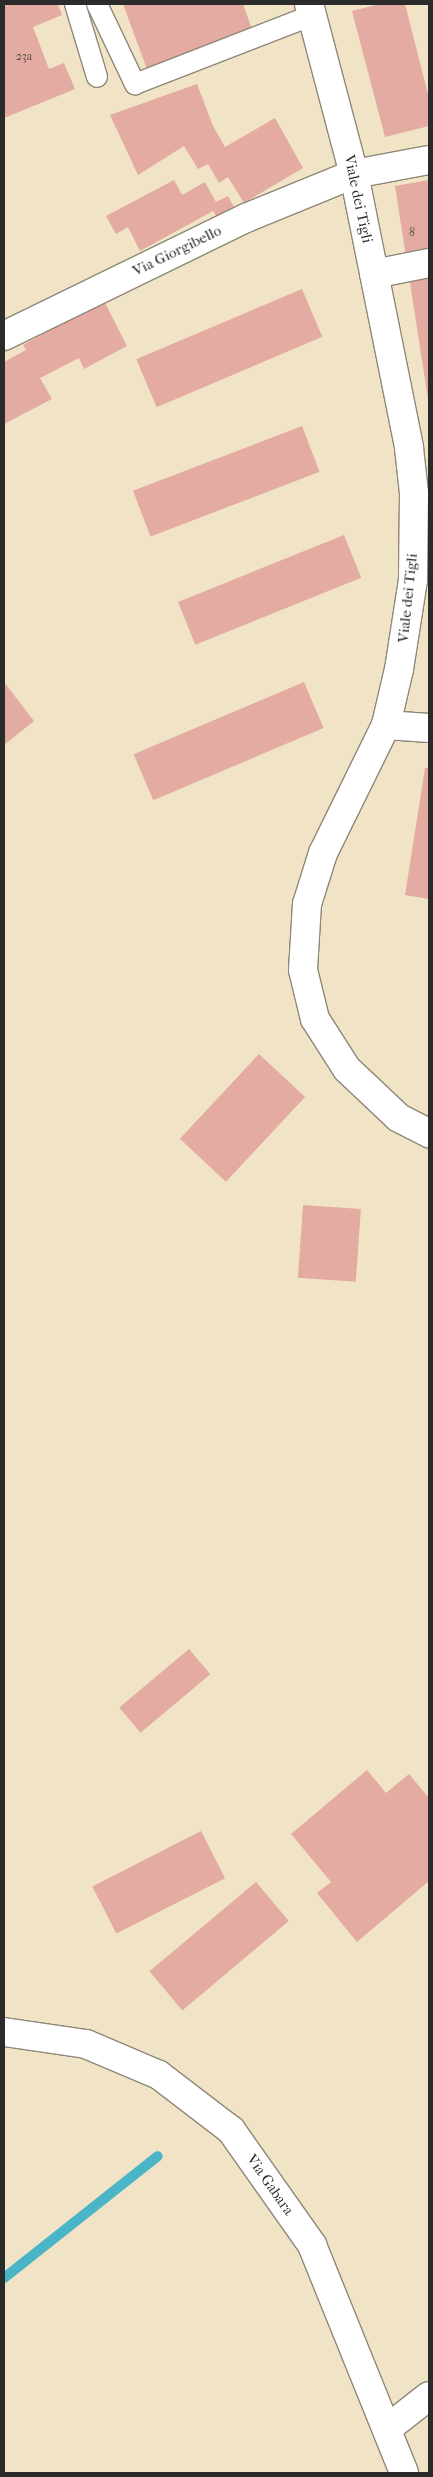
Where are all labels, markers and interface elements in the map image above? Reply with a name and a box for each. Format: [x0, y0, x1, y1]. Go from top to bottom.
house number: 23a [16, 50, 32, 64]
street label: Viale dei Tigli [340, 153, 376, 245]
street label: Via Giorgibello [130, 222, 224, 280]
house number: 8 [409, 226, 415, 240]
street label: Viale dei Tigli [394, 552, 422, 644]
street label: Via Gabara [243, 2151, 297, 2219]

